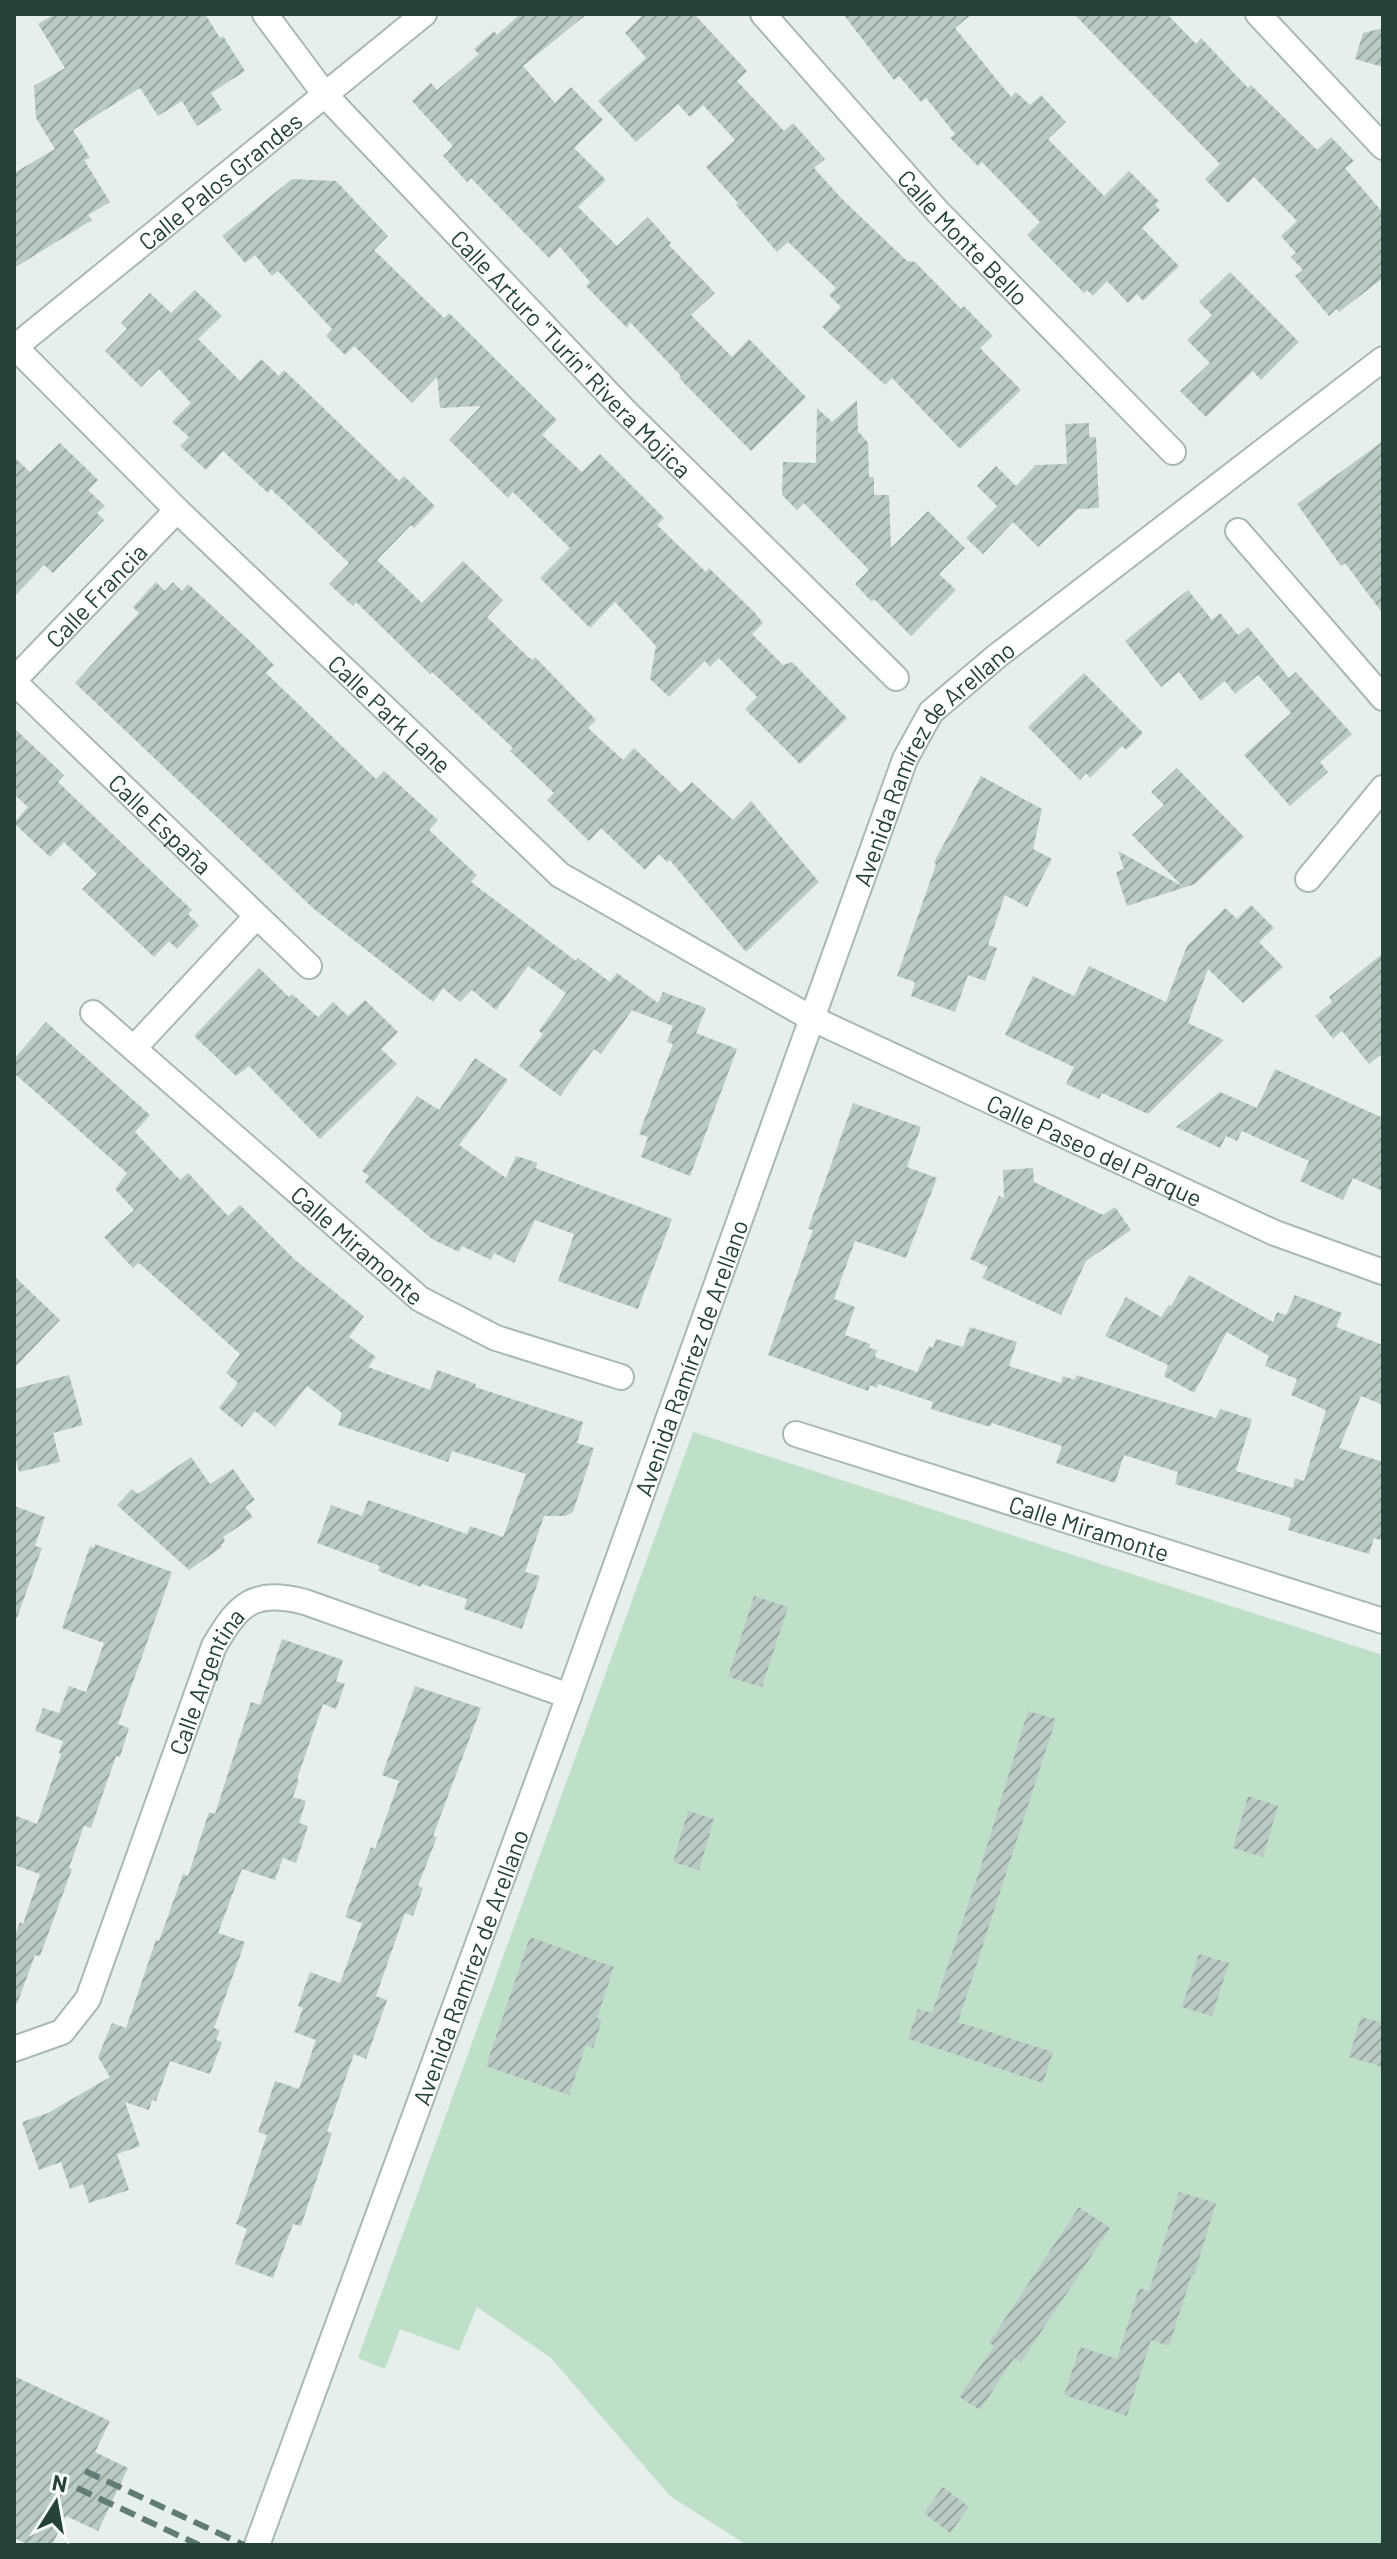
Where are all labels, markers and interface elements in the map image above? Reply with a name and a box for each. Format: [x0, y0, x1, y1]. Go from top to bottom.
street label: Calle Palos Grandes [132, 105, 307, 255]
street label: Calle Monte Bello [892, 163, 1035, 311]
street label: Calle Arturo "Turín" Rivera Mojica [446, 223, 698, 483]
street label: Calle Francia [39, 537, 152, 653]
street label: Avenida Ramírez de Arellano [846, 634, 1020, 890]
street label: Calle Park Lane [323, 648, 458, 779]
street label: Calle España [103, 767, 219, 880]
street label: Calle Paseo del Parque [983, 1087, 1207, 1212]
street label: Calle Miramonte [286, 1179, 430, 1310]
street label: Avenida Ramírez de Arellano [627, 1215, 753, 1500]
street label: Calle Miramonte [1006, 1488, 1173, 1567]
street label: Calle Argentina [162, 1601, 250, 1758]
street label: Avenida Ramírez de Arellano [406, 1825, 533, 2109]
north arrow [16, 2463, 96, 2543]
text: N [50, 2468, 70, 2497]

